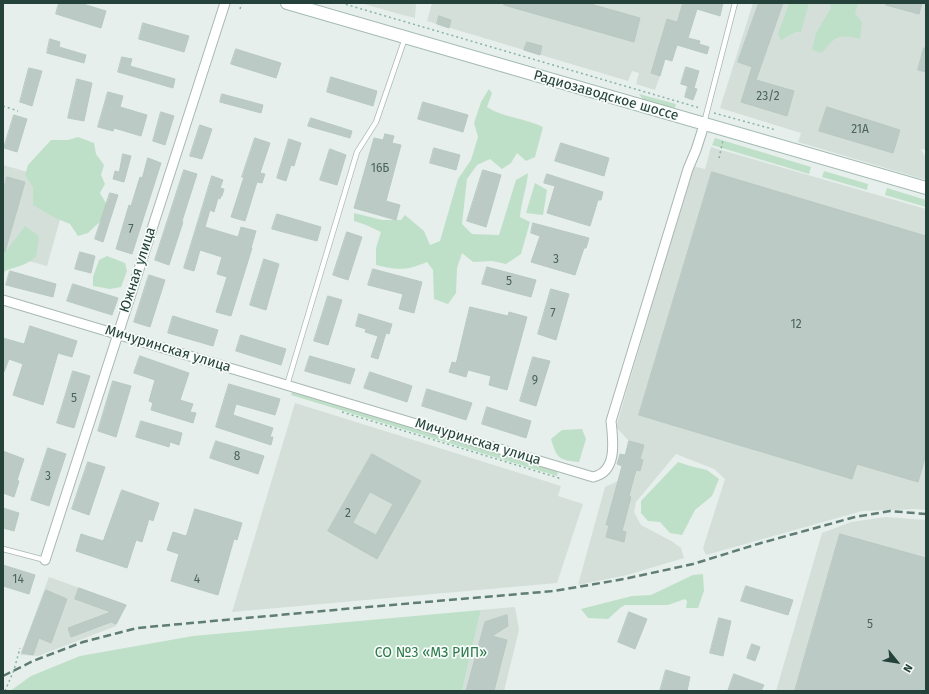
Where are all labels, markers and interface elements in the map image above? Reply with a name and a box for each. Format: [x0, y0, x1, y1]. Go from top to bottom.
street label: Радиозаводское шоссе [531, 67, 681, 125]
house number: 23/2 [756, 90, 780, 104]
house number: 21А [851, 123, 869, 137]
house number: 16Б [371, 162, 389, 176]
house number: 7 [128, 223, 134, 237]
street label: Южная улица [116, 225, 160, 315]
house number: 3 [553, 253, 559, 267]
house number: 5 [506, 275, 512, 289]
house number: 7 [550, 307, 556, 321]
house number: 12 [790, 318, 802, 332]
street label: Мичуринская улица [103, 322, 233, 376]
house number: 9 [532, 374, 538, 388]
house number: 5 [71, 392, 77, 406]
street label: Мичуринская улица [413, 415, 543, 469]
house number: 8 [234, 450, 240, 464]
house number: 3 [45, 470, 51, 484]
house number: 2 [345, 507, 351, 521]
house number: 14 [12, 573, 24, 587]
house number: 4 [194, 573, 200, 587]
house number: 5 [867, 618, 873, 632]
north arrow [877, 642, 917, 682]
park label: СО №3 «МЗ РИП» [375, 645, 487, 661]
text: N [900, 662, 915, 675]

